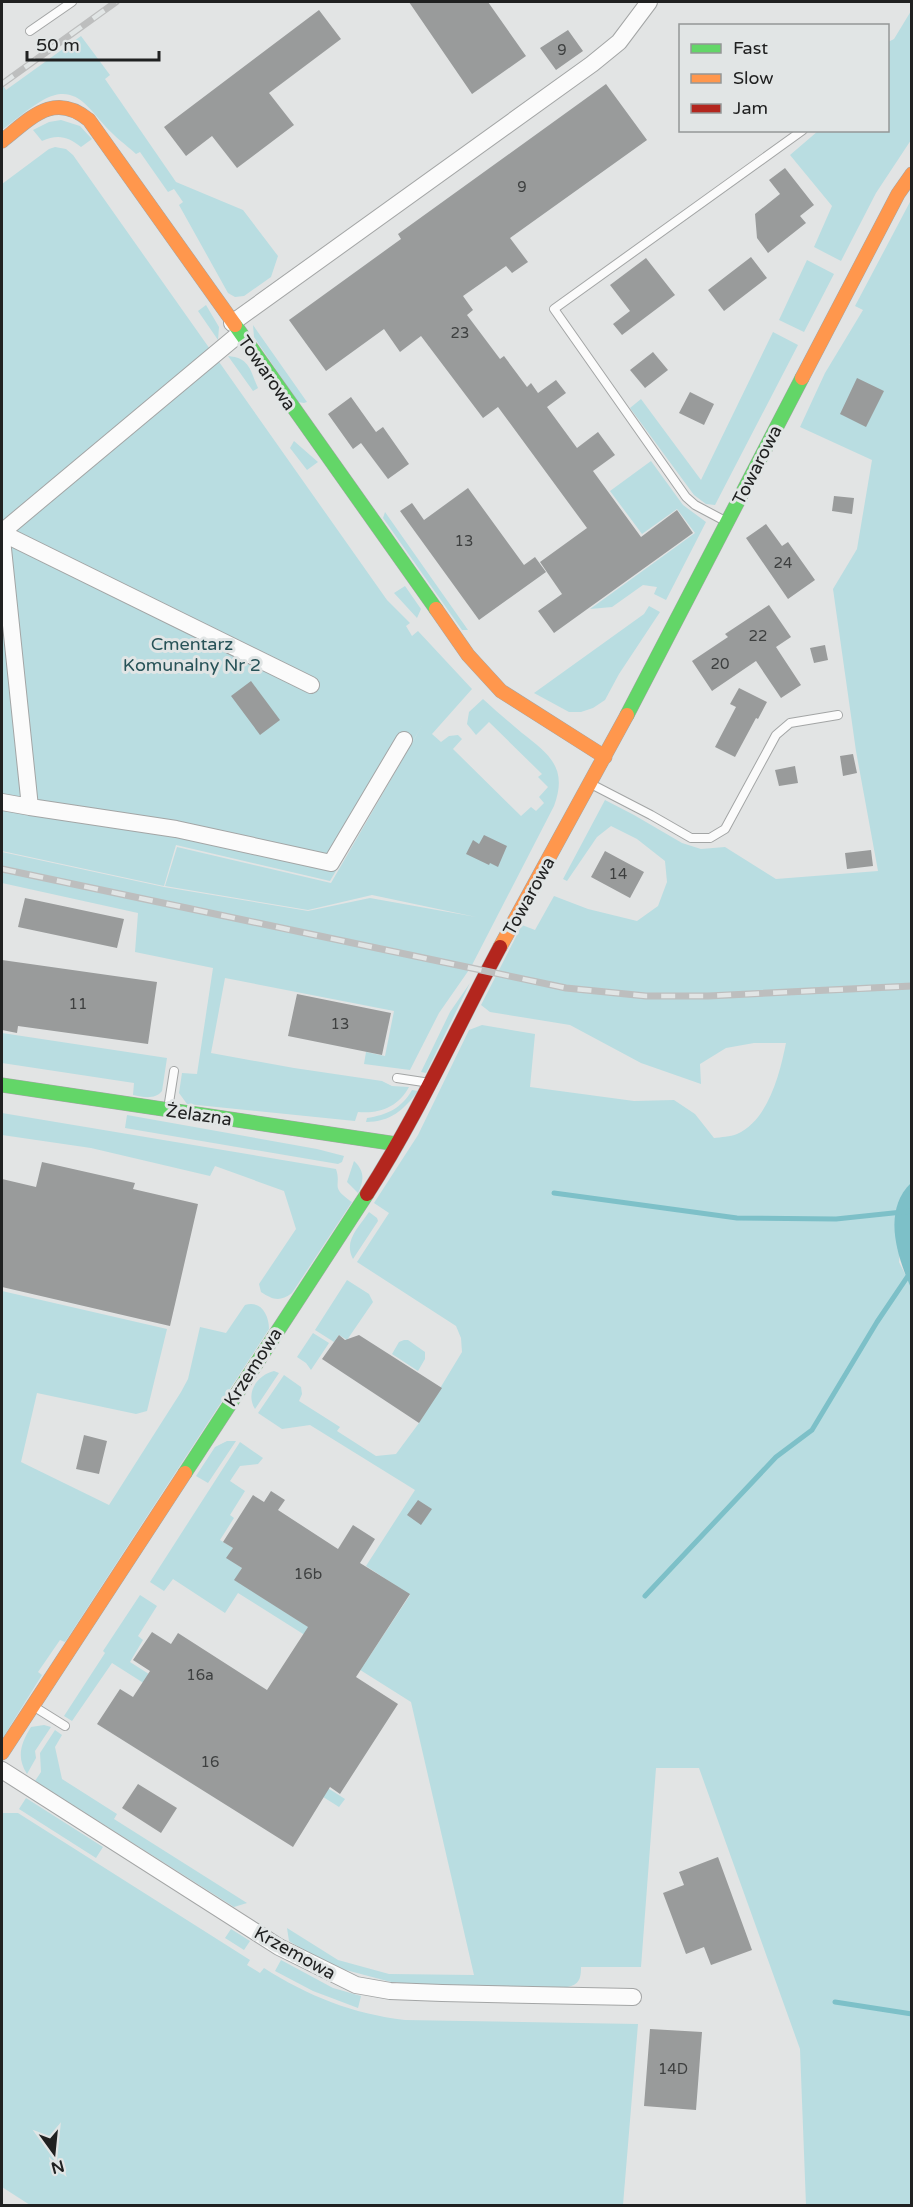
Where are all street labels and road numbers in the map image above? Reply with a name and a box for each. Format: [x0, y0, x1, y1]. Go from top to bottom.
street label: Towarowa [233, 331, 301, 415]
street label: Towarowa [728, 421, 786, 509]
street label: Towarowa [498, 853, 560, 939]
street label: Żelazna [165, 1099, 233, 1131]
street label: Krzemowa [219, 1323, 287, 1411]
street label: Krzemowa [250, 1922, 340, 1984]

